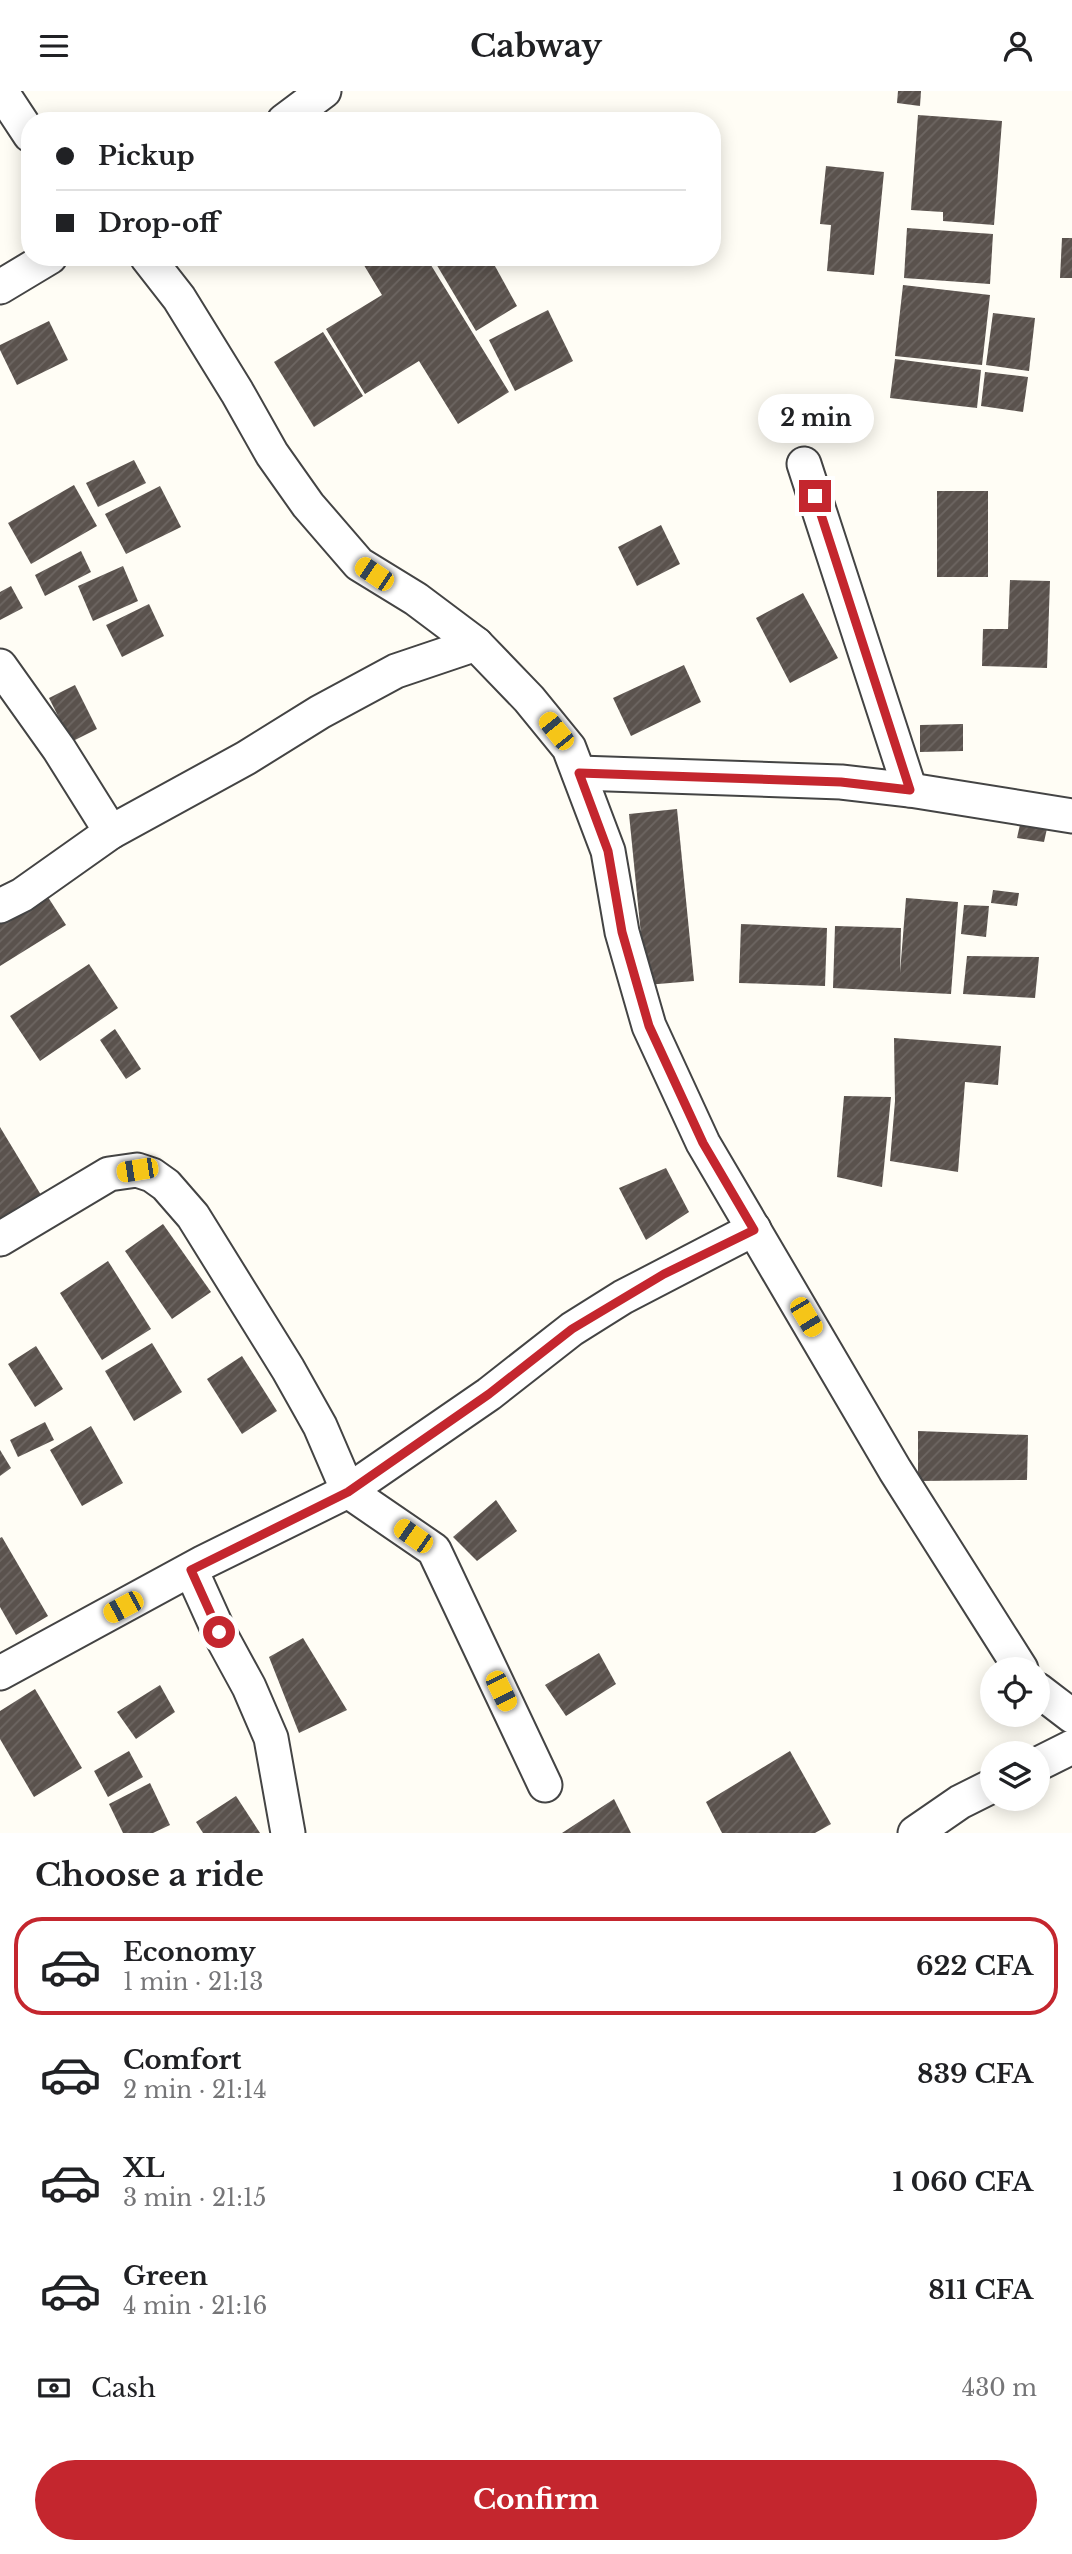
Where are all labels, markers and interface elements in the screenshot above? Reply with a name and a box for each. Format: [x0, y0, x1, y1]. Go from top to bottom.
text: Cabway [470, 26, 602, 66]
icon: menu [35, 27, 73, 65]
icon: person [999, 27, 1037, 65]
text: Pickup [98, 140, 195, 172]
text: Drop-off [98, 207, 219, 239]
callout: 2 min [757, 395, 873, 443]
text: 2 min [780, 404, 852, 432]
route end [799, 480, 831, 512]
car [351, 554, 398, 594]
car [535, 708, 578, 754]
car [115, 1156, 160, 1184]
car [787, 1294, 826, 1340]
car [390, 1515, 437, 1557]
car [100, 1588, 147, 1626]
route start [203, 1616, 235, 1648]
map controls [980, 1657, 1050, 1811]
button: locate [980, 1657, 1050, 1727]
car [483, 1668, 520, 1714]
button: layers [980, 1741, 1050, 1811]
text: Choose a ride [35, 1855, 264, 1895]
icon: car [39, 1935, 102, 1998]
text: Economy [123, 1936, 256, 1968]
text: 622 CFA [916, 1950, 1033, 1982]
text: 1 min · 21:13 [123, 1968, 263, 1996]
icon: car [39, 2043, 102, 2106]
text: Comfort [123, 2044, 241, 2076]
text: 839 CFA [917, 2058, 1033, 2090]
text: 2 min · 21:14 [123, 2076, 267, 2104]
icon: car [39, 2151, 102, 2214]
text: XL [123, 2152, 165, 2184]
text: 1 060 CFA [892, 2166, 1033, 2198]
text: 3 min · 21:15 [123, 2184, 266, 2212]
icon: car [39, 2259, 102, 2322]
text: Green [123, 2260, 208, 2292]
text: 811 CFA [928, 2274, 1033, 2306]
text: 4 min · 21:16 [123, 2292, 267, 2320]
icon: cash [35, 2369, 73, 2407]
text: Cash [91, 2372, 156, 2404]
text: 430 m [962, 2374, 1037, 2402]
button: Confirm [35, 2460, 1037, 2540]

